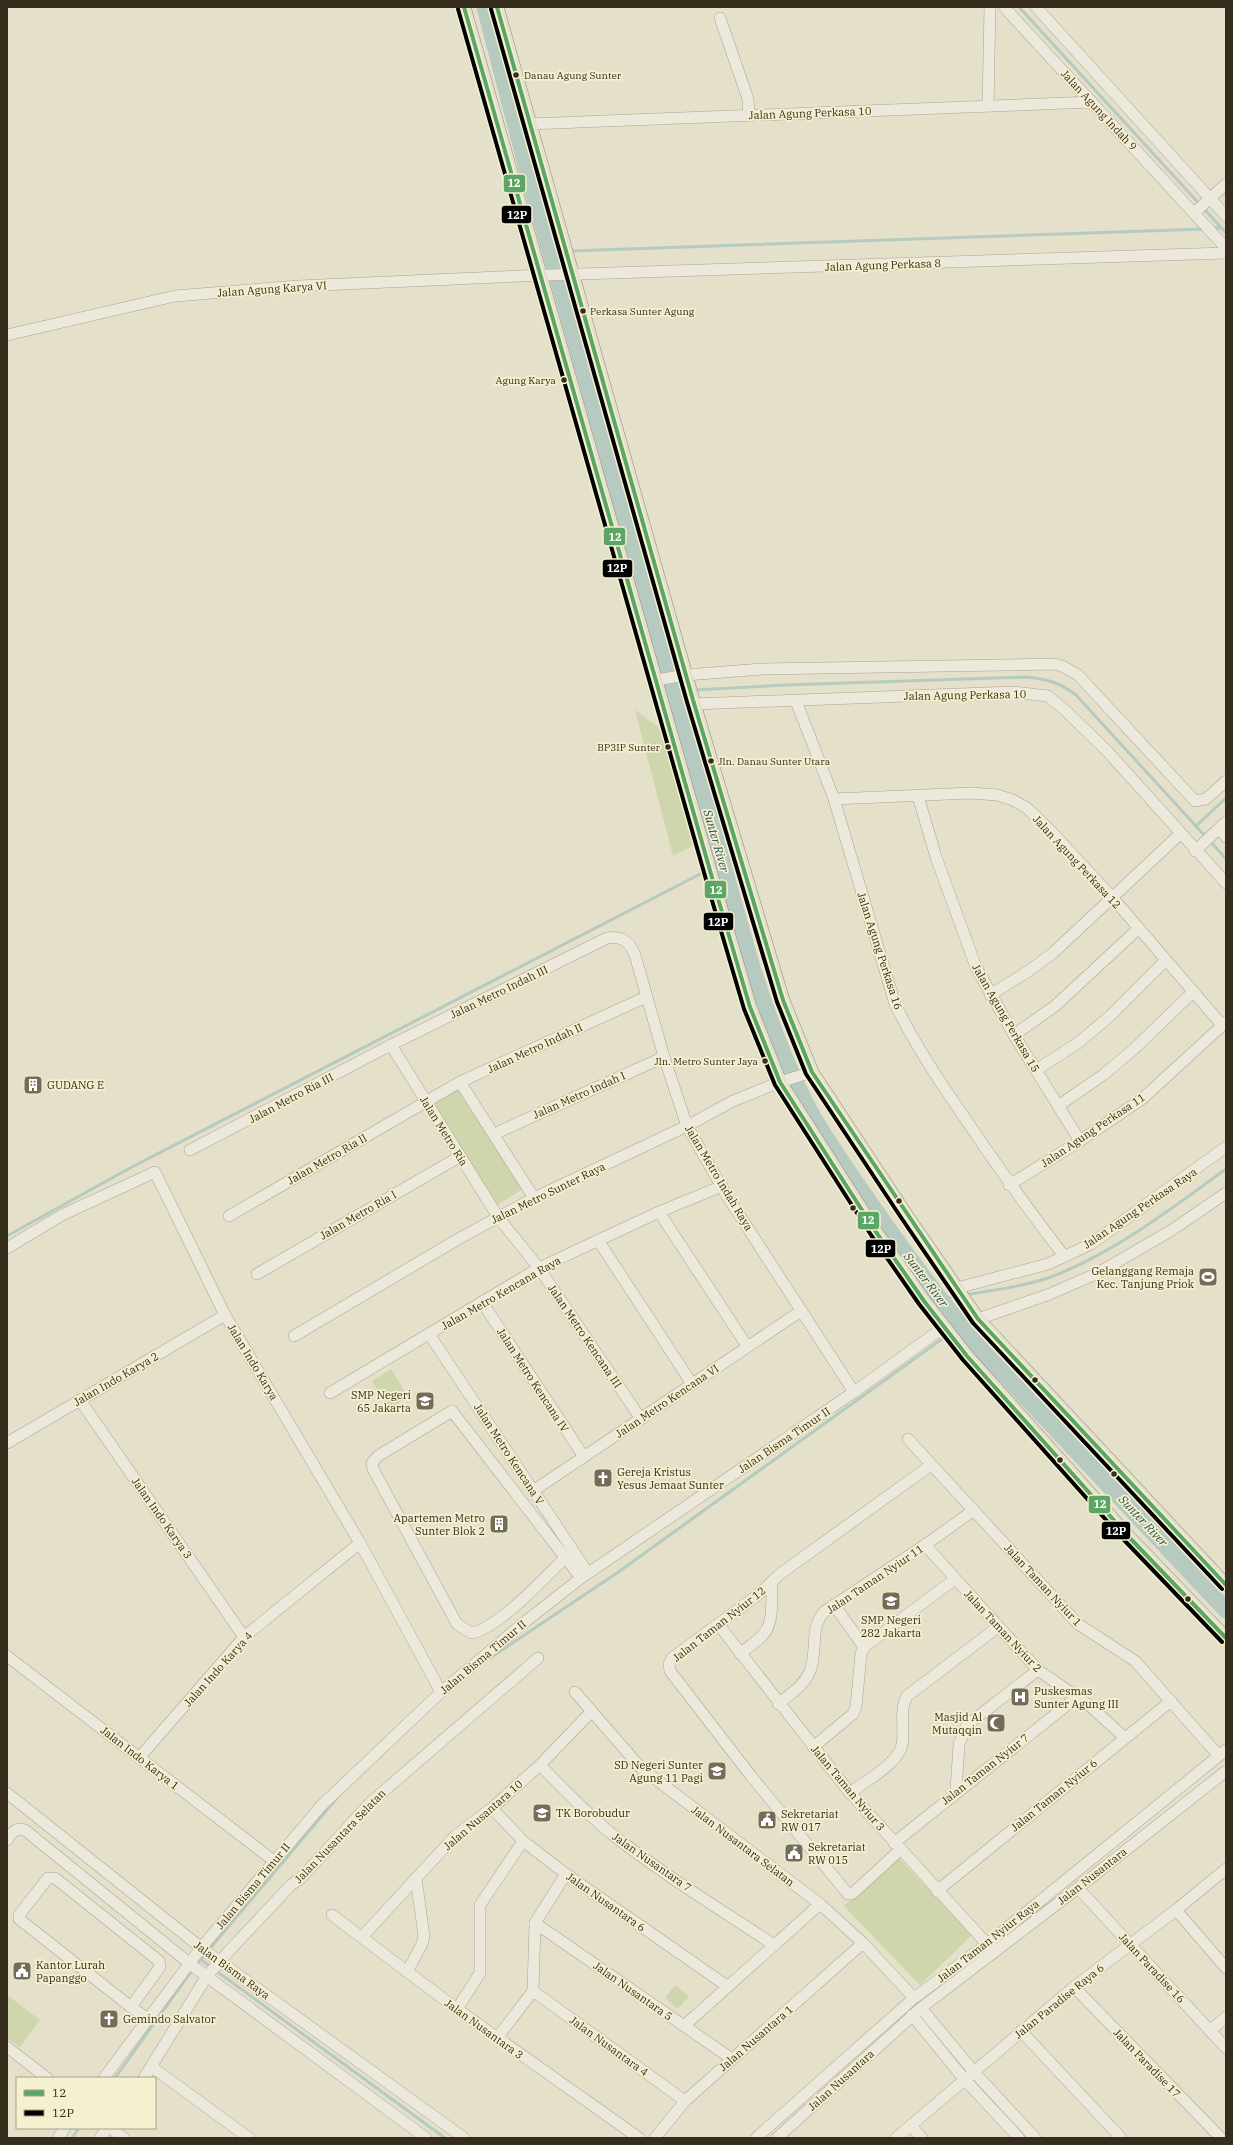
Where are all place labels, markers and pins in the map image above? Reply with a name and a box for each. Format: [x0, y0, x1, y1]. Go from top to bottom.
place label: Danau Agung Sunter [524, 69, 622, 82]
marker: Danau Agung Sunter [511, 70, 521, 80]
place label: Perkasa Sunter Agung [590, 305, 695, 318]
marker: Perkasa Sunter Agung [578, 306, 588, 316]
place label: Agung Karya [496, 374, 557, 387]
marker: Agung Karya [559, 375, 569, 385]
place label: BP3IP Sunter [597, 741, 661, 754]
marker: BP3IP Sunter [663, 742, 673, 752]
place label: Jln. Danau Sunter Utara [718, 755, 831, 768]
marker: Jln. Danau Sunter Utara [706, 756, 716, 766]
place label: Jln. Metro Sunter Jaya [654, 1055, 759, 1068]
marker: Jln. Metro Sunter Jaya [760, 1056, 770, 1066]
building icon: GUDANG E [22, 1074, 44, 1096]
place label: GUDANG E [47, 1078, 104, 1092]
unlabelled marker [894, 1196, 904, 1206]
unlabelled marker [848, 1203, 858, 1213]
place label: Gelanggang Remaja Kec. Tanjung Priok [1091, 1264, 1195, 1291]
sports icon: Gelanggang Remaja Kec. Tanjung Priok [1197, 1266, 1219, 1288]
unlabelled marker [1030, 1375, 1040, 1385]
place label: SMP Negeri 65 Jakarta [351, 1388, 412, 1415]
school or university icon: SMP Negeri 65 Jakarta [414, 1390, 436, 1412]
unlabelled marker [1055, 1455, 1065, 1465]
place label: Gereja Kristus Yesus Jemaat Sunter [617, 1465, 724, 1492]
church icon: Gereja Kristus Yesus Jemaat Sunter [592, 1467, 614, 1489]
unlabelled marker [1109, 1469, 1119, 1479]
place label: Apartemen Metro Sunter Blok 2 [394, 1511, 485, 1538]
building icon: Apartemen Metro Sunter Blok 2 [488, 1513, 510, 1535]
school or university icon: SMP Negeri 282 Jakarta [880, 1590, 902, 1612]
unlabelled marker [1183, 1594, 1193, 1604]
place label: SMP Negeri 282 Jakarta [861, 1613, 922, 1640]
place label: Puskesmas Sunter Agung III [1034, 1684, 1119, 1711]
hospital icon: Puskesmas Sunter Agung III [1009, 1686, 1031, 1708]
place label: Masjid Al Mutaqqin [932, 1710, 982, 1737]
mosque icon: Masjid Al Mutaqqin [985, 1712, 1007, 1734]
place label: SD Negeri Sunter Agung 11 Pagi [614, 1758, 704, 1785]
school or university icon: SD Negeri Sunter Agung 11 Pagi [706, 1760, 728, 1782]
school or university icon: TK Borobudur [531, 1802, 553, 1824]
place label: TK Borobudur [556, 1806, 630, 1820]
place label: Sekretariat RW 017 [781, 1807, 839, 1834]
public building icon: Sekretariat RW 017 [756, 1809, 778, 1831]
place label: Sekretariat RW 015 [808, 1840, 866, 1867]
public building icon: Sekretariat RW 015 [783, 1842, 805, 1864]
place label: Kantor Lurah Papanggo [36, 1958, 105, 1985]
public building icon: Kantor Lurah Papanggo [11, 1960, 33, 1982]
church icon: Gemindo Salvator [98, 2008, 120, 2030]
place label: Gemindo Salvator [123, 2012, 216, 2026]

